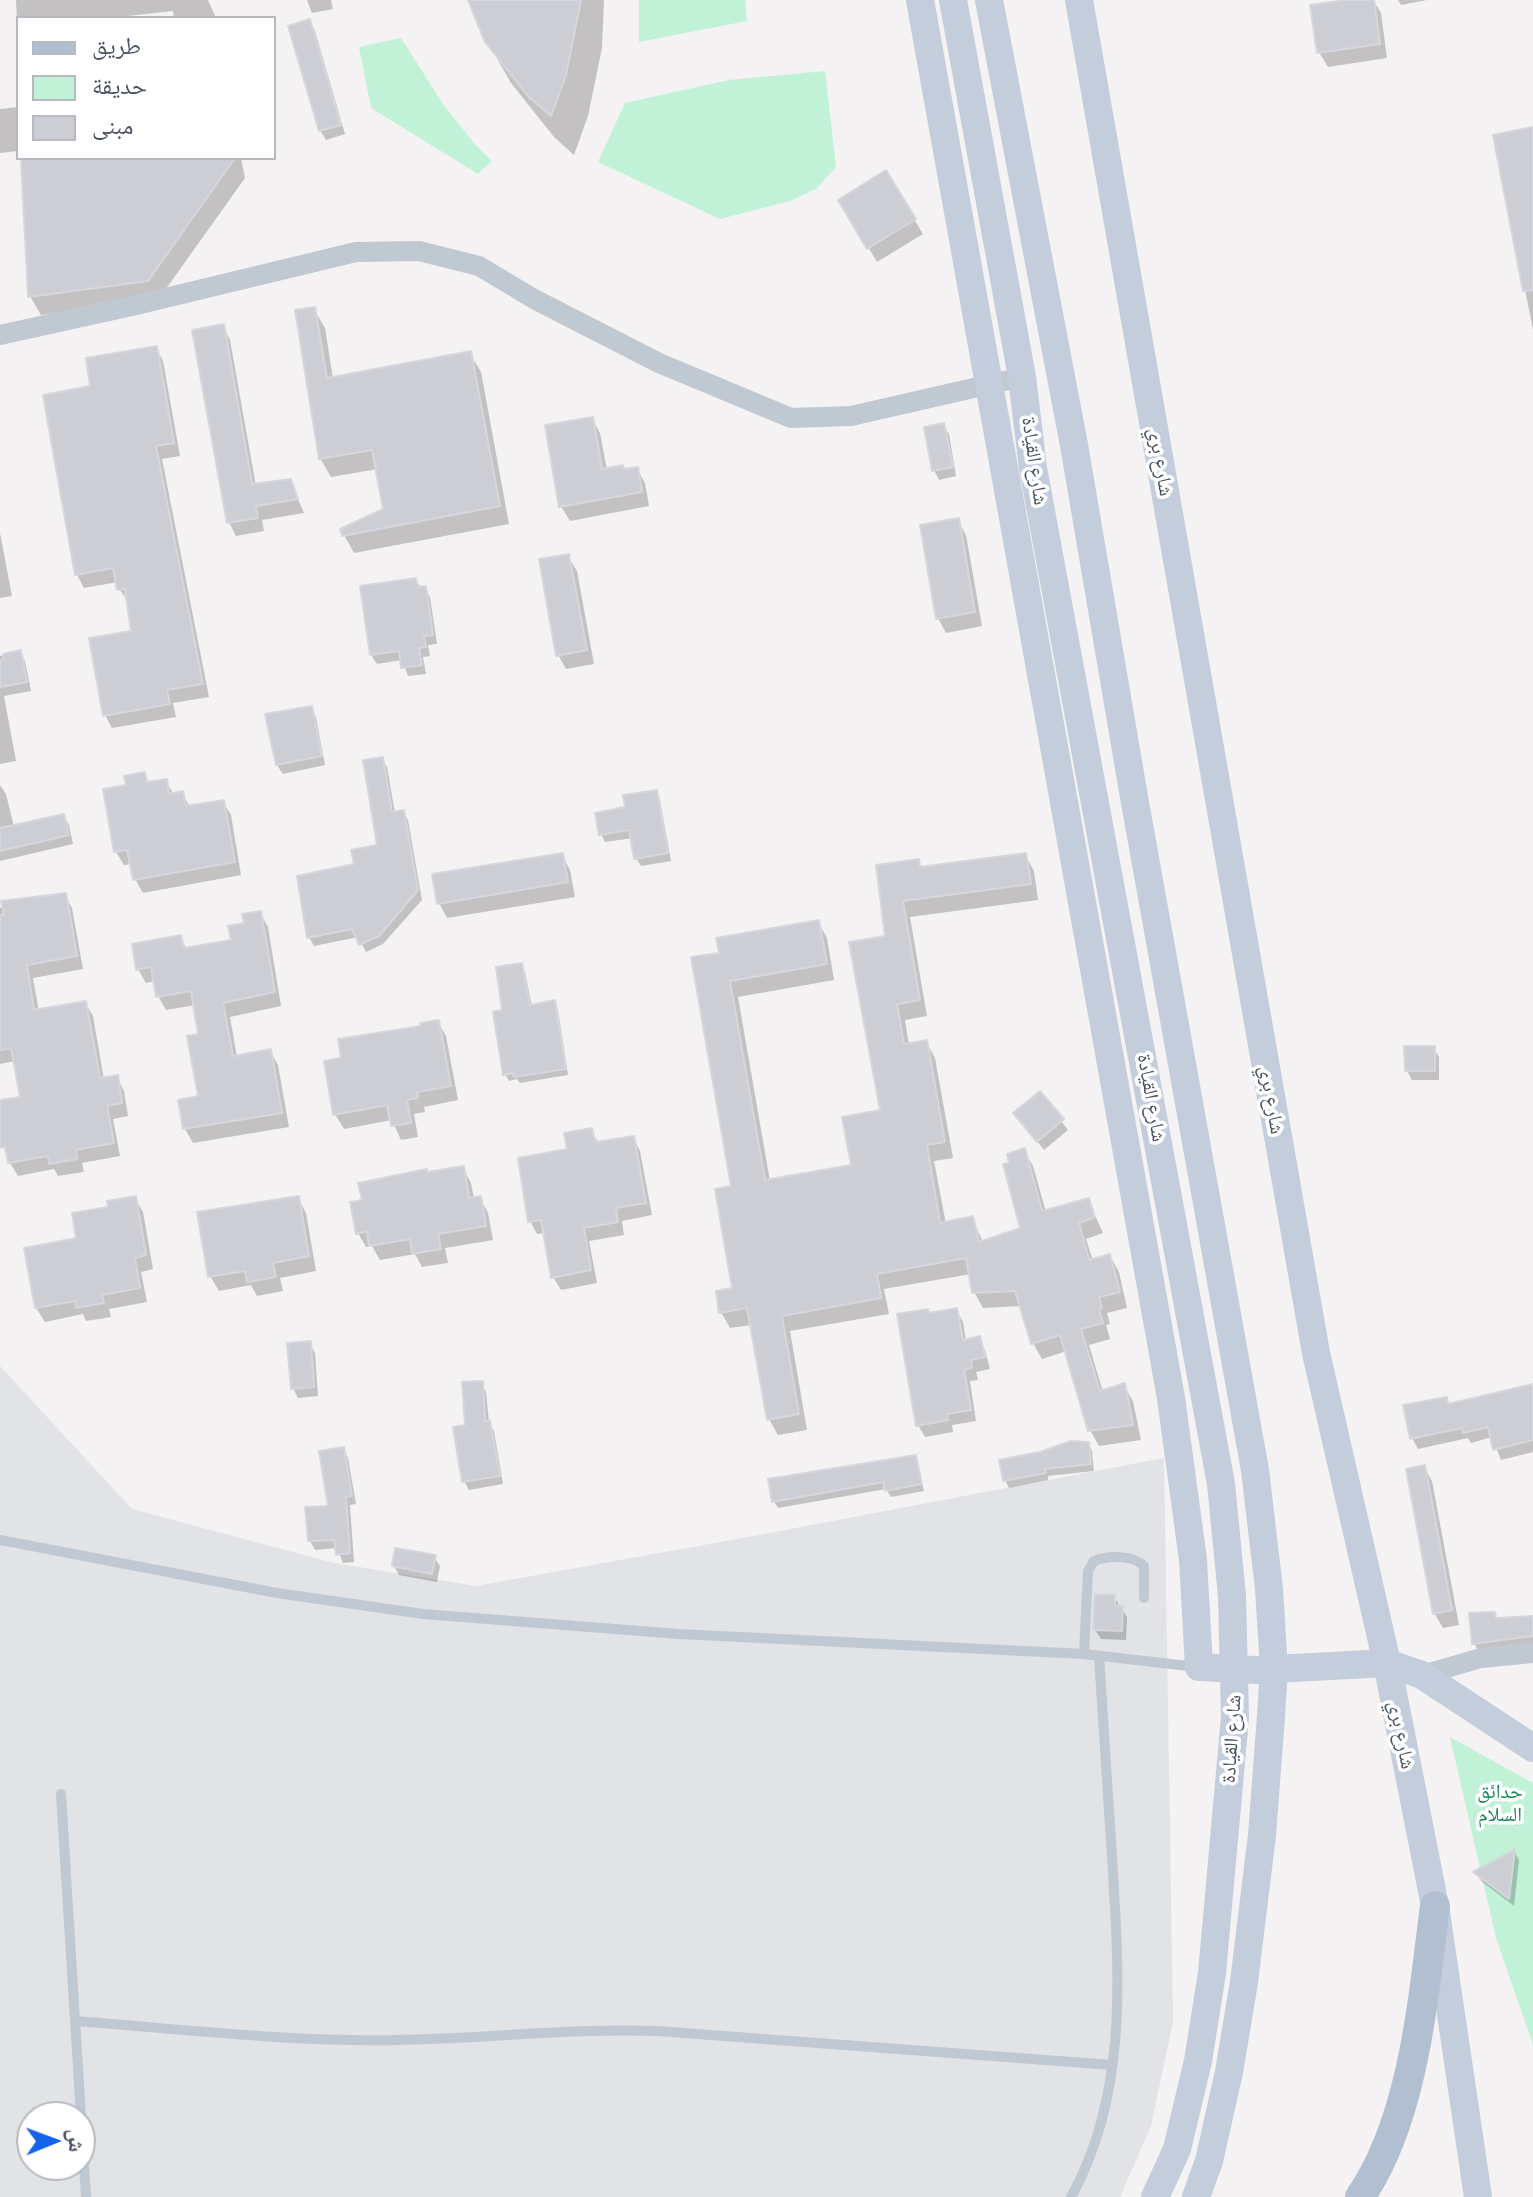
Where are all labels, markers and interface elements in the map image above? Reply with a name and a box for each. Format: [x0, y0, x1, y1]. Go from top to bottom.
legend [16, 16, 276, 160]
text: طريق [92, 28, 141, 61]
text: حديقة [92, 68, 147, 101]
text: مبنى [92, 108, 133, 141]
street label: شارع القيادة [1016, 415, 1052, 507]
street label: شارع بري [1142, 426, 1178, 498]
street label: شارع القيادة [1131, 1052, 1171, 1144]
street label: شارع بري [1253, 1064, 1289, 1136]
street label: شارع القيادة [1217, 1694, 1247, 1784]
street label: شارع بري [1383, 1699, 1419, 1771]
park label: حدائق السلام [1477, 1780, 1523, 1827]
north arrow [16, 2101, 96, 2181]
text: ش [63, 2129, 93, 2153]

